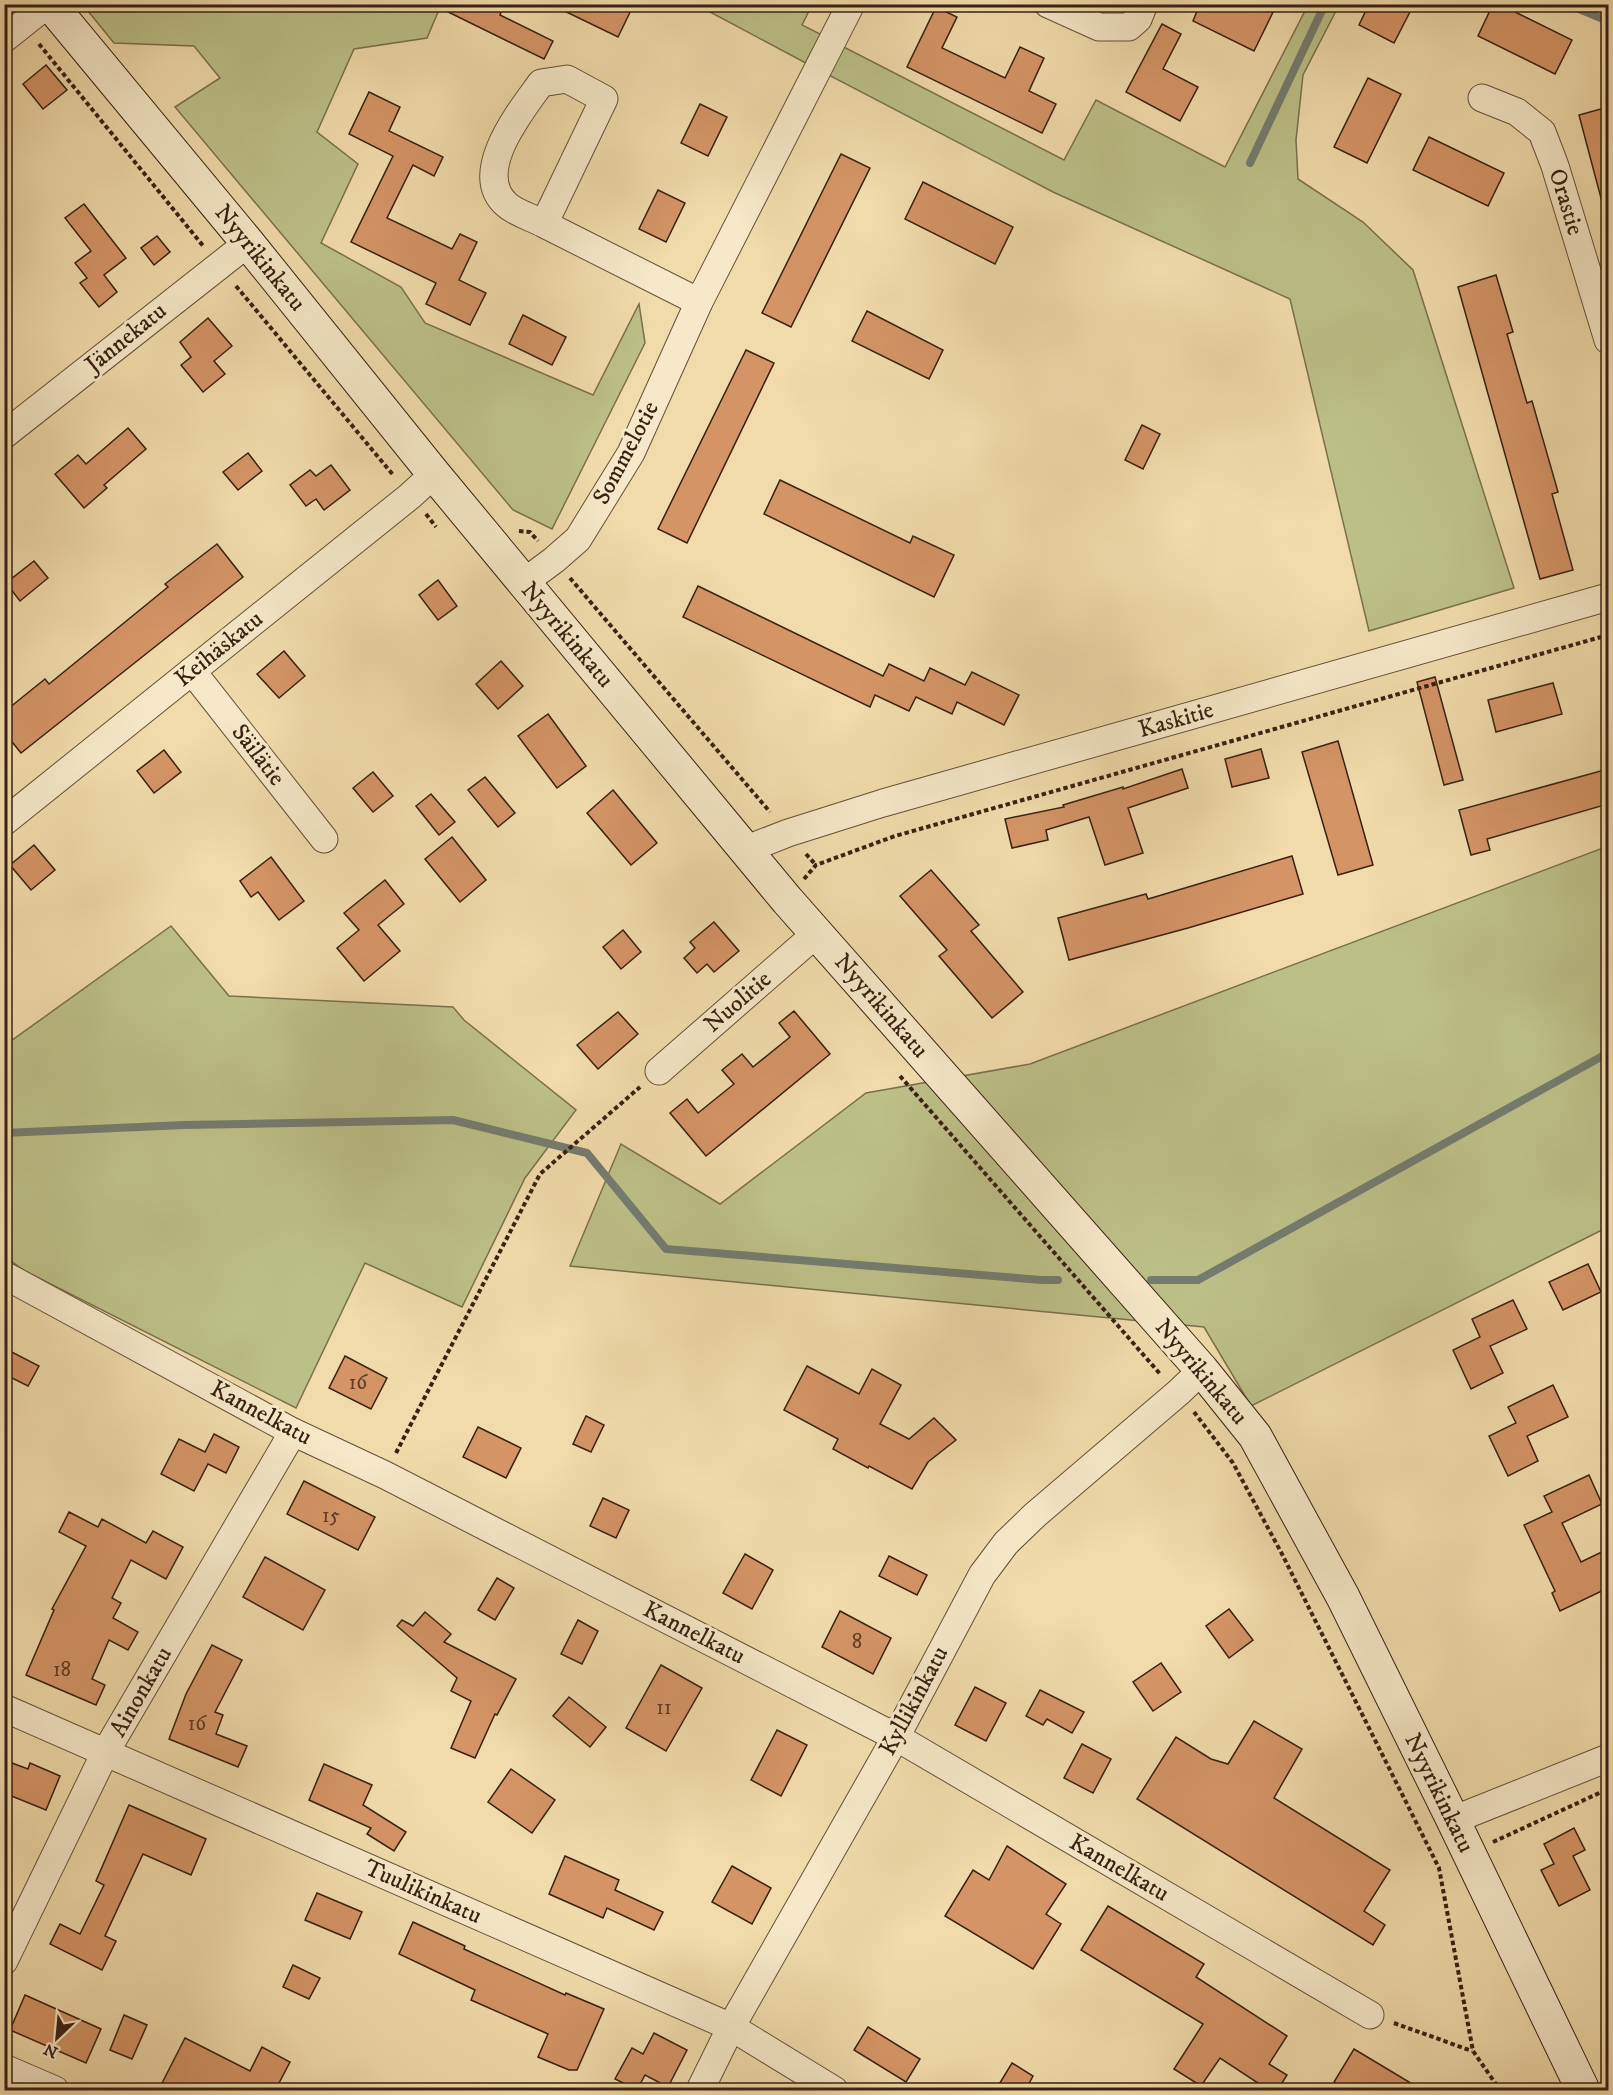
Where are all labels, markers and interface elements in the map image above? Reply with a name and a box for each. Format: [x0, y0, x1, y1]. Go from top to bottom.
street label: Orastie [1542, 165, 1590, 239]
street label: Nyyrikinkatu [208, 198, 312, 318]
street label: Jännekatu [78, 296, 173, 381]
street label: Sommelotie [586, 396, 666, 510]
street label: Nyyrikinkatu [514, 576, 620, 694]
street label: Keihäskatu [169, 604, 269, 694]
street label: Kaskitie [1135, 695, 1217, 745]
street label: Säilätie [225, 718, 291, 792]
street label: Nyyrikinkatu [827, 947, 935, 1065]
street label: Nuolitie [698, 965, 778, 1039]
street label: Nyyrikinkatu [1148, 1313, 1254, 1431]
house number: 16 [349, 1370, 368, 1396]
street label: Kannelkatu [205, 1374, 317, 1452]
house number: 15 [322, 1503, 340, 1529]
street label: Kannelkatu [638, 1595, 750, 1671]
house number: 8 [852, 1629, 862, 1655]
street label: Ainonkatu [103, 1641, 179, 1743]
street label: Kyllikinkatu [873, 1641, 955, 1761]
house number: 18 [53, 1657, 71, 1683]
house number: 11 [656, 1695, 672, 1721]
house number: 16 [188, 1711, 207, 1737]
street label: Nyyrikinkatu [1397, 1728, 1481, 1858]
street label: Kannelkatu [1064, 1827, 1174, 1909]
street label: Tuulikinkatu [360, 1853, 486, 1931]
north arrow [27, 2008, 87, 2068]
text: N [41, 2039, 61, 2062]

